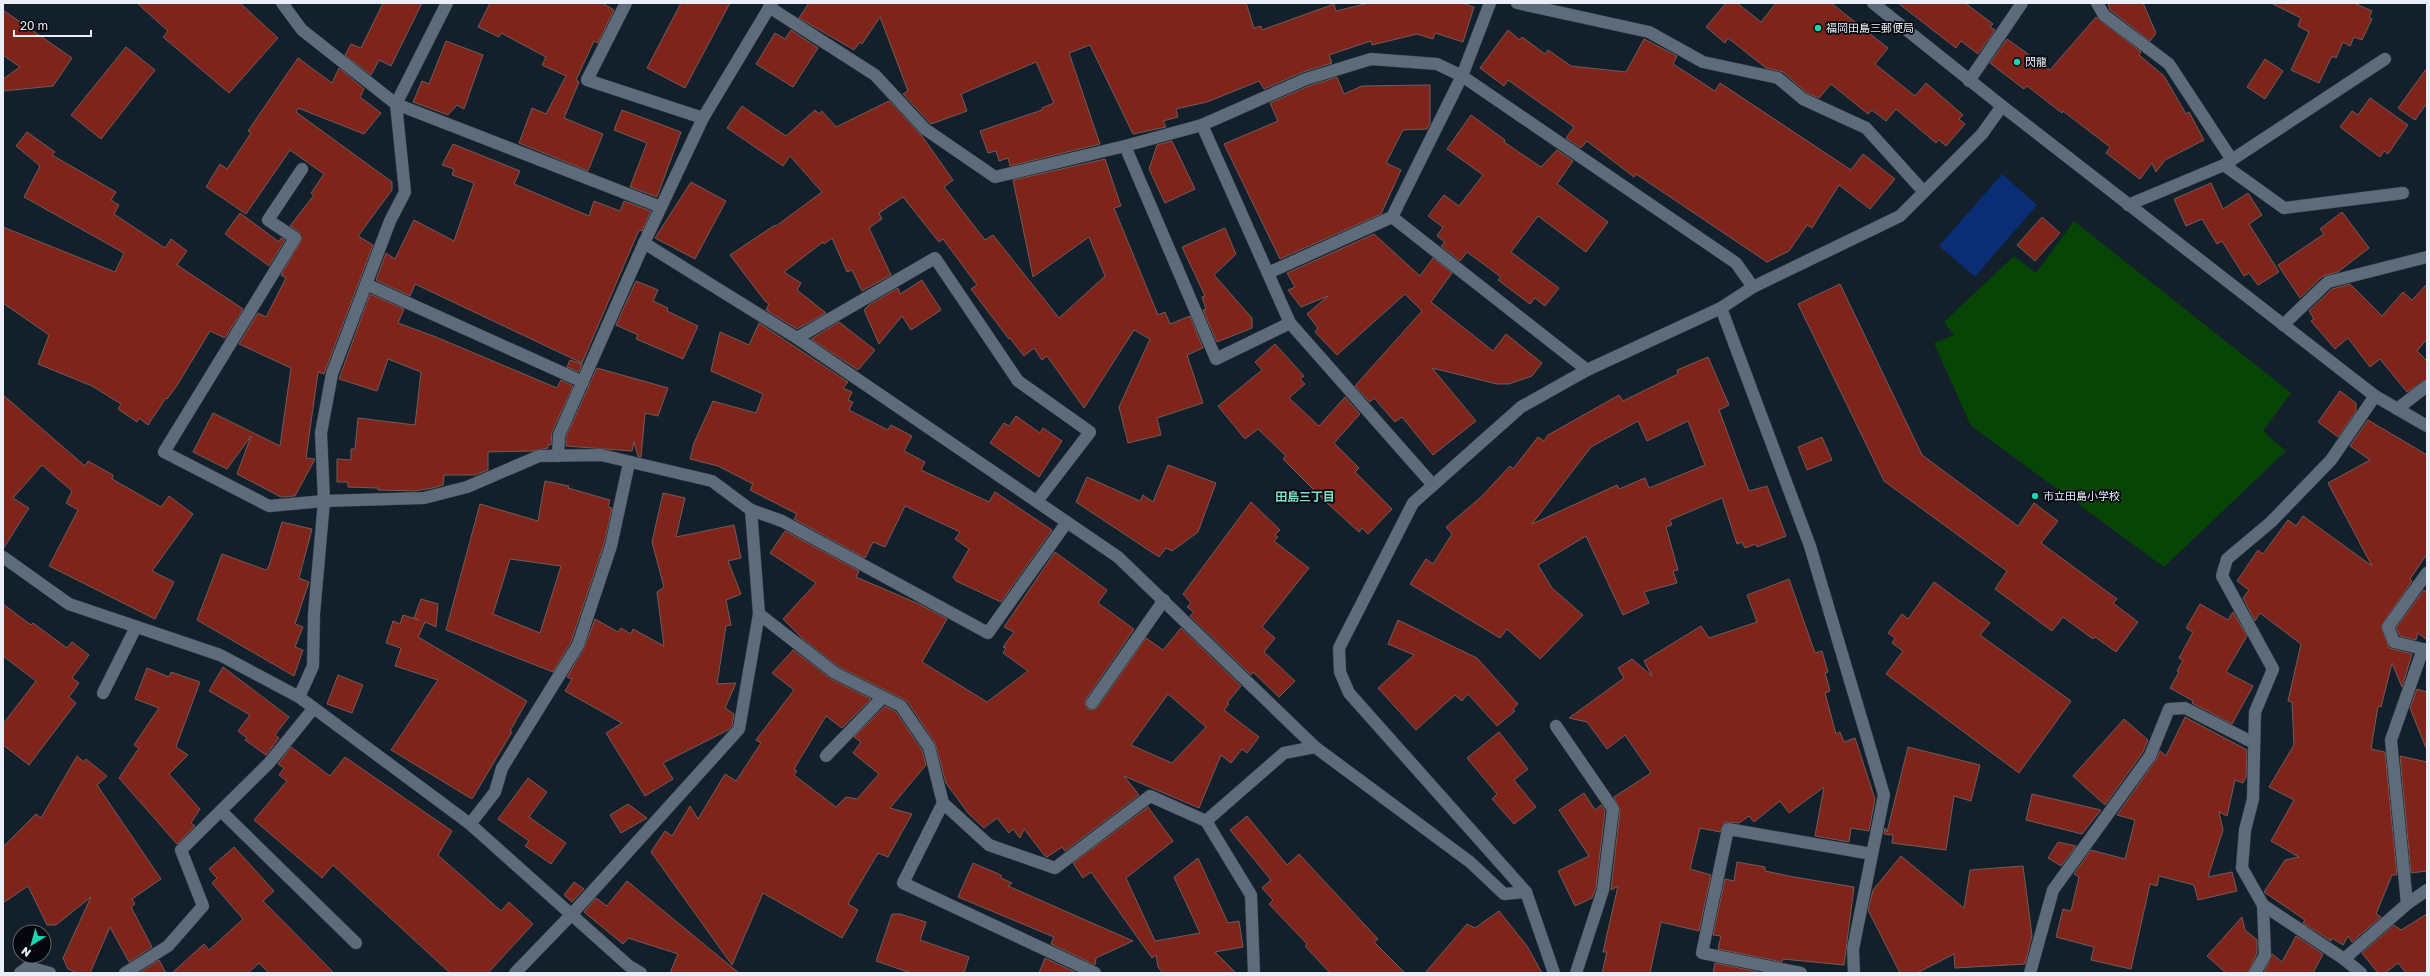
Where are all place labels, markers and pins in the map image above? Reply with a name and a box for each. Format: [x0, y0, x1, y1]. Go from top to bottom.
place label: 福岡田島三郵便局 [1826, 21, 1914, 34]
marker: 福岡田島三郵便局 [1813, 23, 1823, 33]
place label: 閃龍 [2025, 55, 2047, 68]
marker: 閃龍 [2012, 57, 2022, 67]
place label: 市立田島小学校 [2043, 489, 2120, 502]
marker: 市立田島小学校 [2030, 491, 2040, 501]

